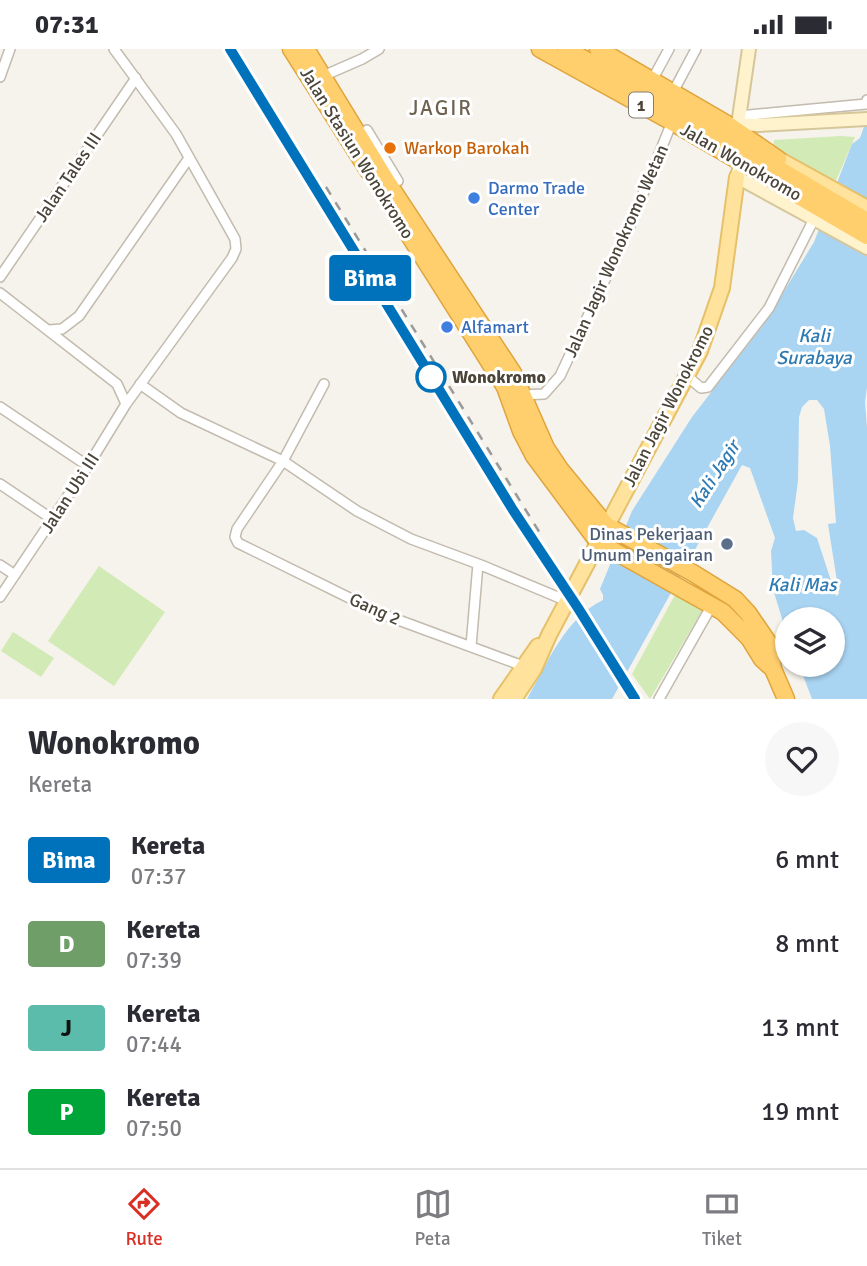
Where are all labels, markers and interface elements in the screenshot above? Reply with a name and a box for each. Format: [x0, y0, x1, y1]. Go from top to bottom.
text: 07:31 [35, 9, 99, 41]
street label: Jalan Stasiun Wonokromo [295, 63, 419, 243]
road number: 1 [629, 93, 653, 117]
district label: JAGIR [409, 95, 473, 121]
street label: Jalan Wonokromo [676, 118, 806, 206]
street label: Jalan Tales III [30, 128, 106, 226]
place label: Warkop Barokah [404, 137, 530, 159]
marker: Warkop Barokah [382, 140, 398, 156]
street label: Jalan Jagir Wonokromo Wetan [559, 141, 673, 361]
place label: Darmo Trade Center [488, 177, 585, 220]
marker: Darmo Trade Center [466, 190, 482, 206]
line badge: Bima [321, 255, 419, 301]
text: Bima [343, 263, 397, 293]
place label: Alfamart [461, 316, 529, 338]
marker: Alfamart [439, 319, 455, 335]
street label: Jalan Jagir Wonokromo [618, 322, 718, 490]
water label: Kali Surabaya [776, 324, 853, 370]
marker: Wonokromo [416, 362, 446, 392]
place label: Wonokromo [452, 366, 546, 388]
water label: Kali Jagir [684, 434, 747, 513]
street label: Jalan Ubi III [36, 449, 104, 537]
place label: Dinas Pekerjaan Umum Pengairan [581, 523, 713, 566]
marker: Dinas Pekerjaan Umum Pengairan [719, 536, 735, 552]
water label: Kali Mas [767, 573, 838, 597]
street label: Gang 2 [346, 588, 404, 630]
map controls [775, 607, 845, 677]
button: layers [775, 607, 845, 677]
button: heart [765, 722, 839, 796]
text: Wonokromo [28, 723, 200, 764]
text: Kereta [28, 770, 92, 799]
text: Kereta [131, 830, 205, 862]
text: 6 mnt [775, 844, 839, 876]
text: Bima [42, 845, 96, 875]
text: 07:37 [131, 862, 186, 891]
text: Kereta [126, 914, 201, 946]
text: 8 mnt [775, 928, 839, 960]
text: D [58, 929, 75, 959]
text: 07:39 [126, 946, 182, 975]
text: Kereta [126, 998, 201, 1030]
text: 13 mnt [761, 1012, 839, 1044]
text: J [61, 1013, 72, 1043]
text: 07:44 [126, 1030, 182, 1059]
text: Kereta [126, 1082, 201, 1114]
text: 19 mnt [761, 1096, 839, 1128]
text: P [59, 1097, 74, 1127]
text: 07:50 [126, 1114, 182, 1143]
tab: Rute [125, 1185, 163, 1251]
tab: Peta [414, 1185, 452, 1251]
tab: Tiket [702, 1185, 742, 1251]

